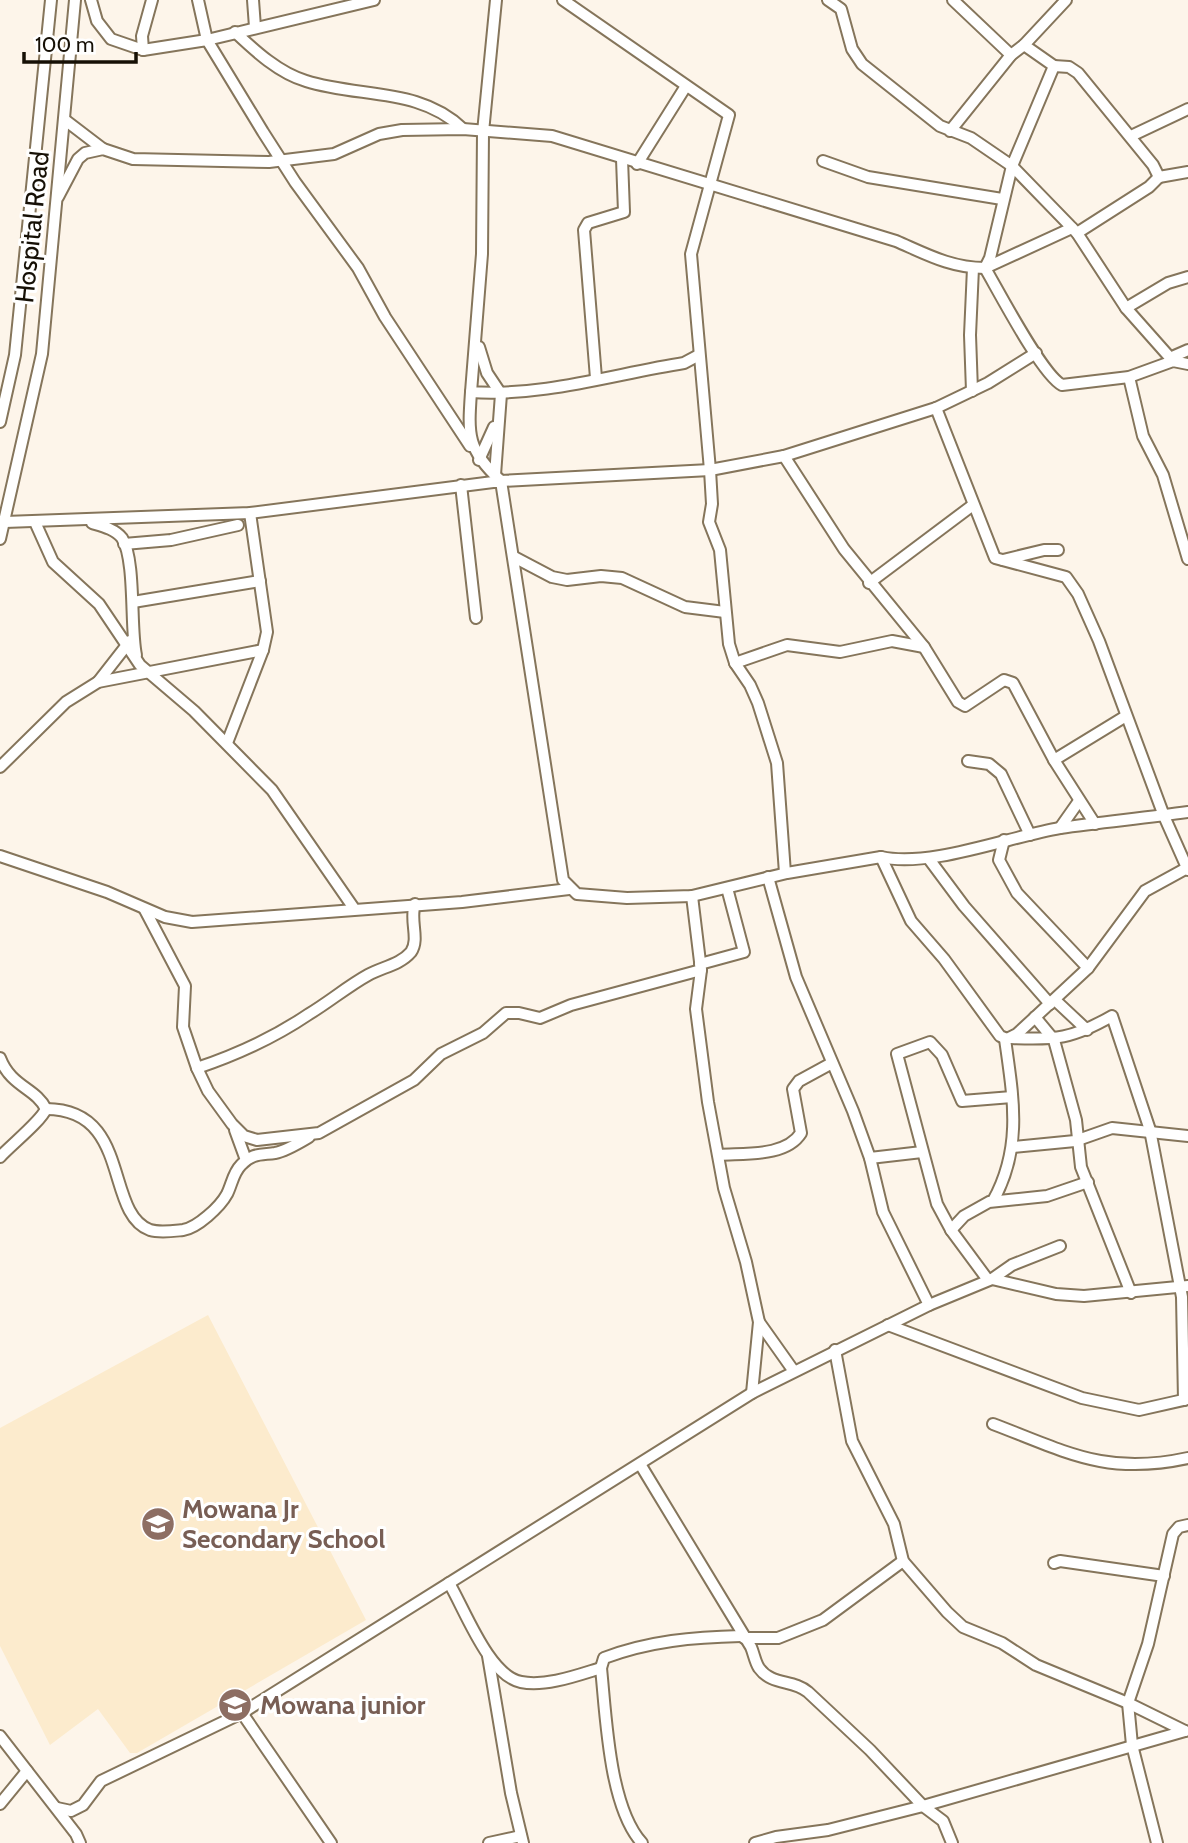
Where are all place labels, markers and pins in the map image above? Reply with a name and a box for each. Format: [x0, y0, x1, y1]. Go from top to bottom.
place label: Mowana Jr Secondary School [182, 1493, 385, 1555]
school or university icon: Mowana Jr Secondary School [139, 1505, 177, 1543]
school or university icon: Mowana junior [216, 1686, 254, 1724]
place label: Mowana junior [260, 1689, 426, 1721]

